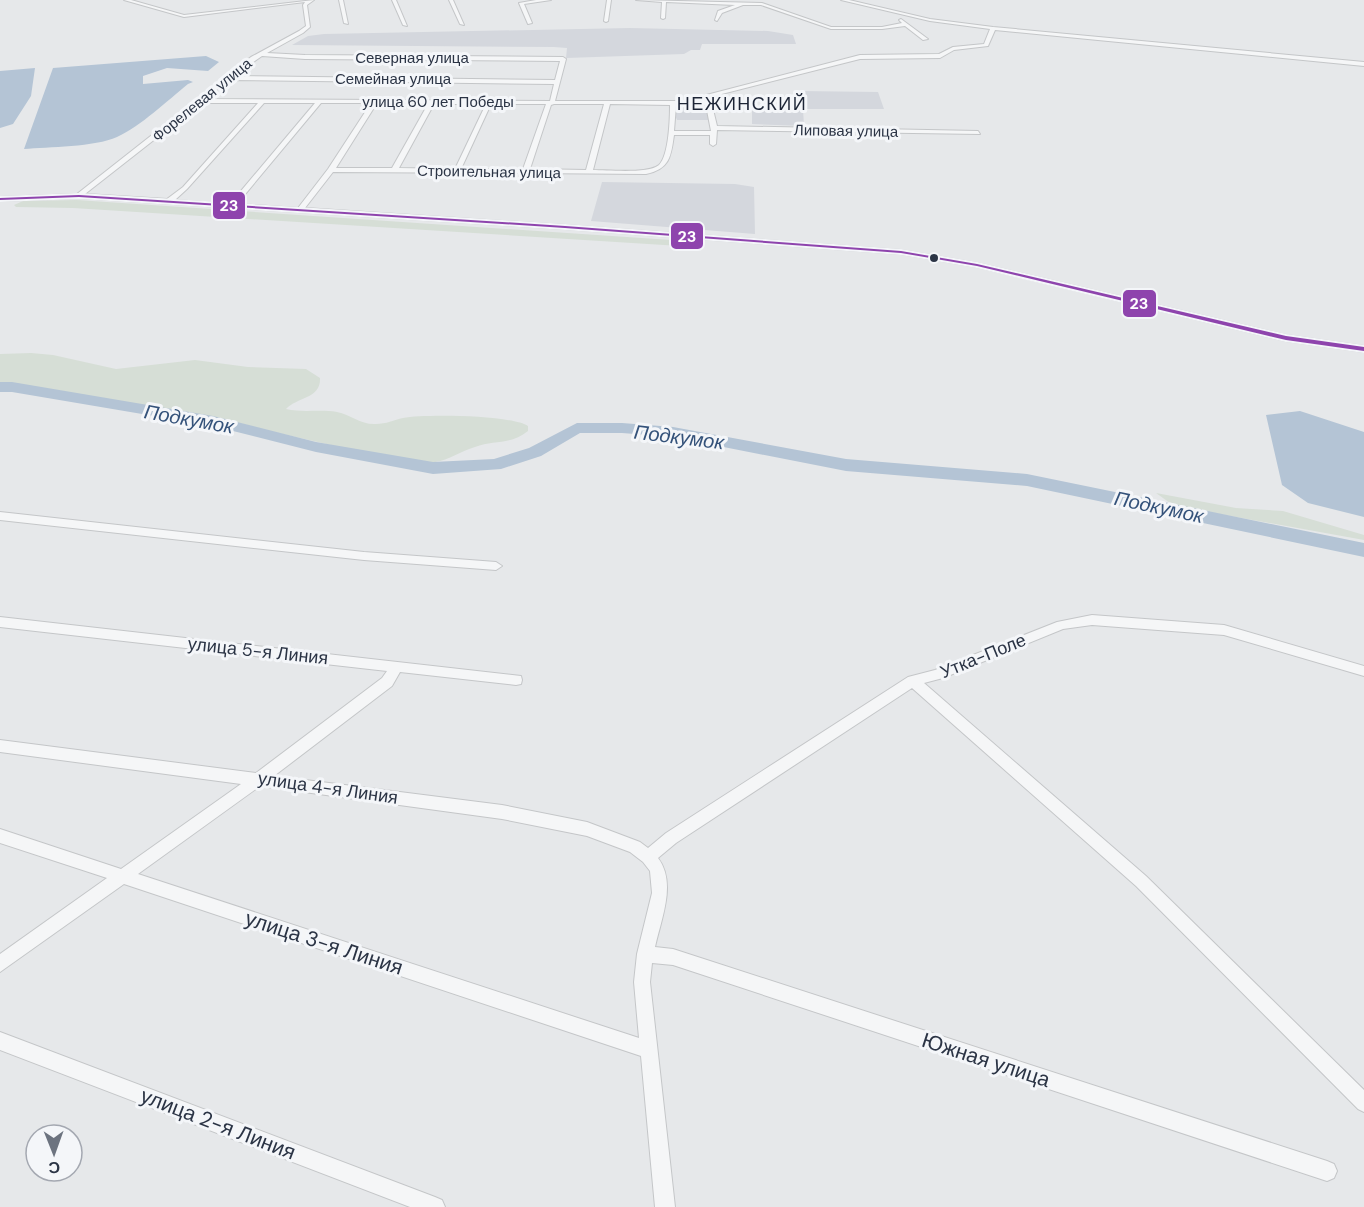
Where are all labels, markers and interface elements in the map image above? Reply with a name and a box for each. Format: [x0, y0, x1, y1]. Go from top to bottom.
street label: Северная улица [355, 48, 469, 68]
street label: Форелевая улица [148, 53, 256, 146]
street label: Семейная улица [335, 69, 452, 89]
street label: улица 60 лет Победы [362, 92, 514, 112]
district label: НЕЖИНСКИЙ [677, 92, 807, 116]
street label: Липовая улица [794, 120, 899, 142]
street label: Строительная улица [417, 161, 562, 183]
line badge: 23 [212, 191, 246, 220]
text: 23 [220, 195, 238, 216]
line badge: 23 [670, 222, 704, 250]
text: 23 [678, 226, 696, 247]
unlabelled marker [928, 252, 940, 264]
line badge: 23 [1122, 289, 1157, 318]
text: 23 [1130, 293, 1148, 314]
water label: Подкумок [142, 398, 237, 440]
water label: Подкумок [633, 419, 727, 456]
water label: Подкумок [1112, 485, 1207, 529]
street label: Утка-Поле [936, 628, 1030, 684]
street label: улица 5-я Линия [187, 632, 329, 670]
street label: улица 4-я Линия [256, 766, 400, 810]
street label: улица 3-я Линия [242, 904, 406, 982]
street label: Южная улица [918, 1026, 1054, 1094]
street label: улица 2-я Линия [136, 1082, 300, 1166]
north arrow [24, 1123, 84, 1183]
text: С [48, 1157, 60, 1178]

